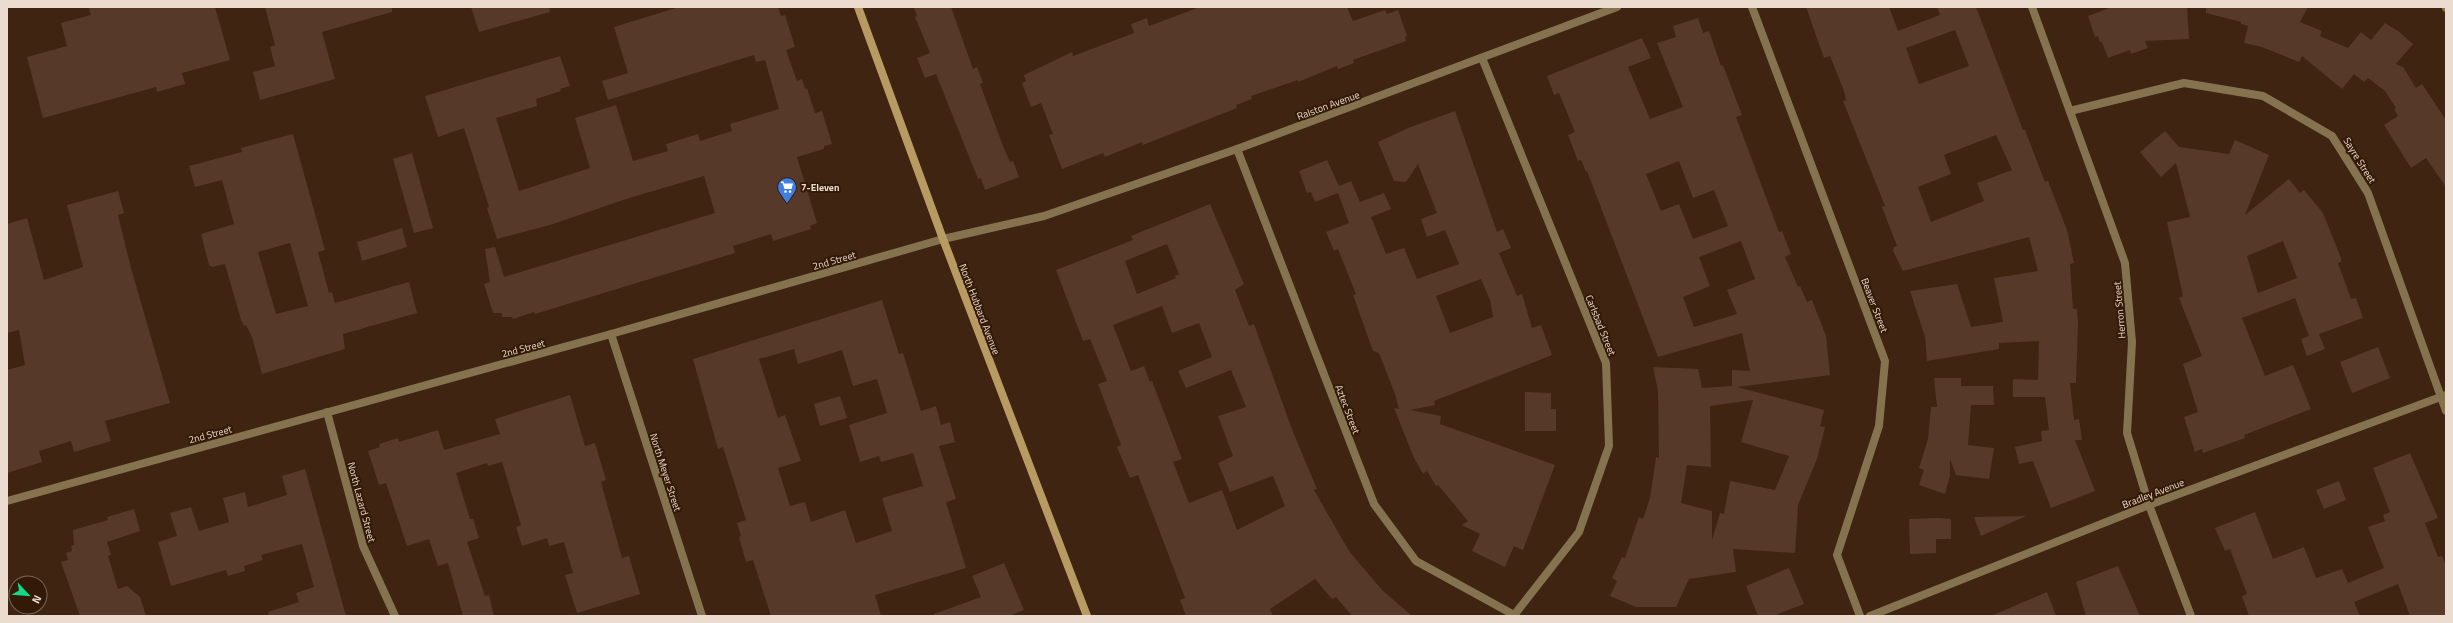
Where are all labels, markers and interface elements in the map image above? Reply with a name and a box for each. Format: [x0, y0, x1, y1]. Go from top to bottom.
street label: Ralston Avenue [1295, 87, 1362, 124]
street label: Sayre Street [2340, 134, 2380, 187]
supermarket icon: 7-Eleven [776, 176, 798, 204]
place label: 7-Eleven [801, 180, 840, 195]
street label: 2nd Street [811, 247, 858, 274]
street label: North Hubbard Avenue [955, 262, 1004, 357]
street label: Beaver Street [1857, 276, 1892, 335]
street label: Herron Street [2109, 280, 2129, 339]
street label: Carlsbad Street [1582, 293, 1620, 358]
street label: 2nd Street [500, 335, 547, 361]
street label: Aztec Street [1331, 382, 1364, 436]
street label: 2nd Street [187, 421, 234, 447]
street label: North Meyer Street [646, 431, 685, 513]
street label: North Lazard Street [344, 460, 380, 544]
street label: Bradley Avenue [2120, 475, 2186, 512]
north arrow [8, 575, 48, 615]
text: N [28, 592, 46, 606]

